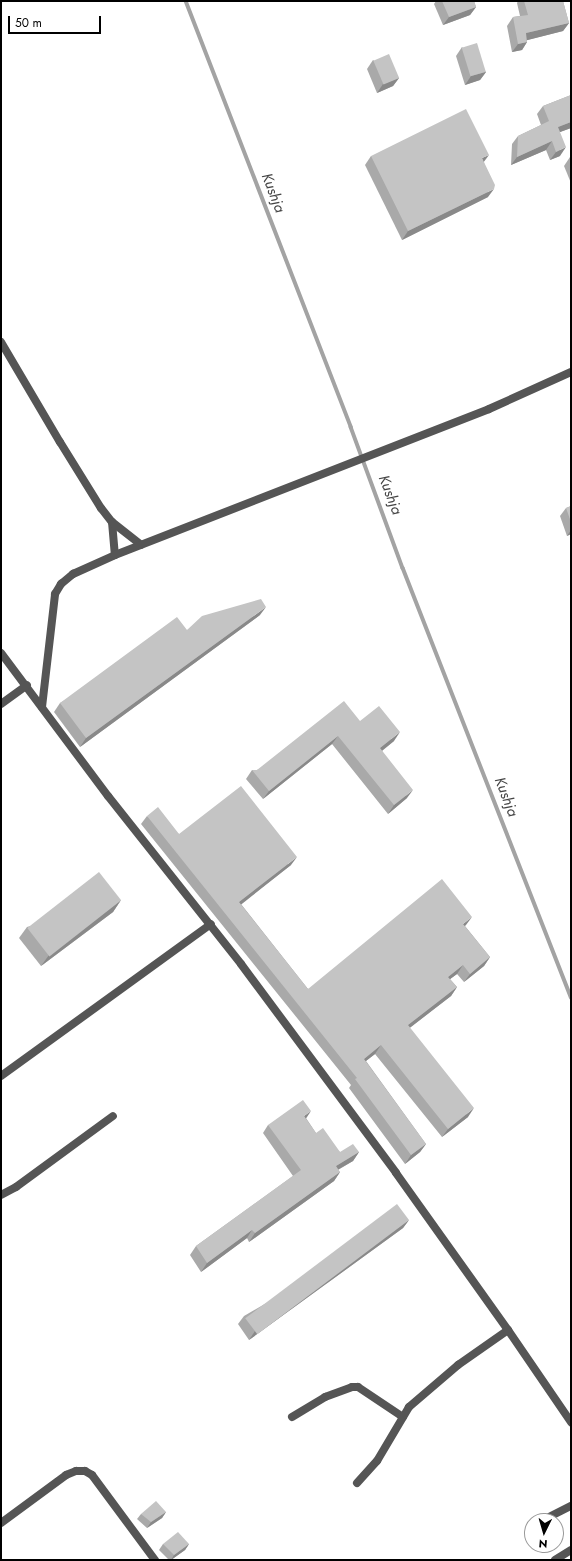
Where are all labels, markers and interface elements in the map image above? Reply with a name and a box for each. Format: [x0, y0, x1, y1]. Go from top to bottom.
scale bar [10, 8, 103, 34]
text: 50 m [15, 14, 42, 32]
water label: Kushja [257, 171, 289, 215]
water label: Kushja [374, 473, 406, 517]
water label: Kushja [490, 775, 522, 819]
north arrow [524, 1513, 564, 1553]
text: N [538, 1536, 548, 1552]

